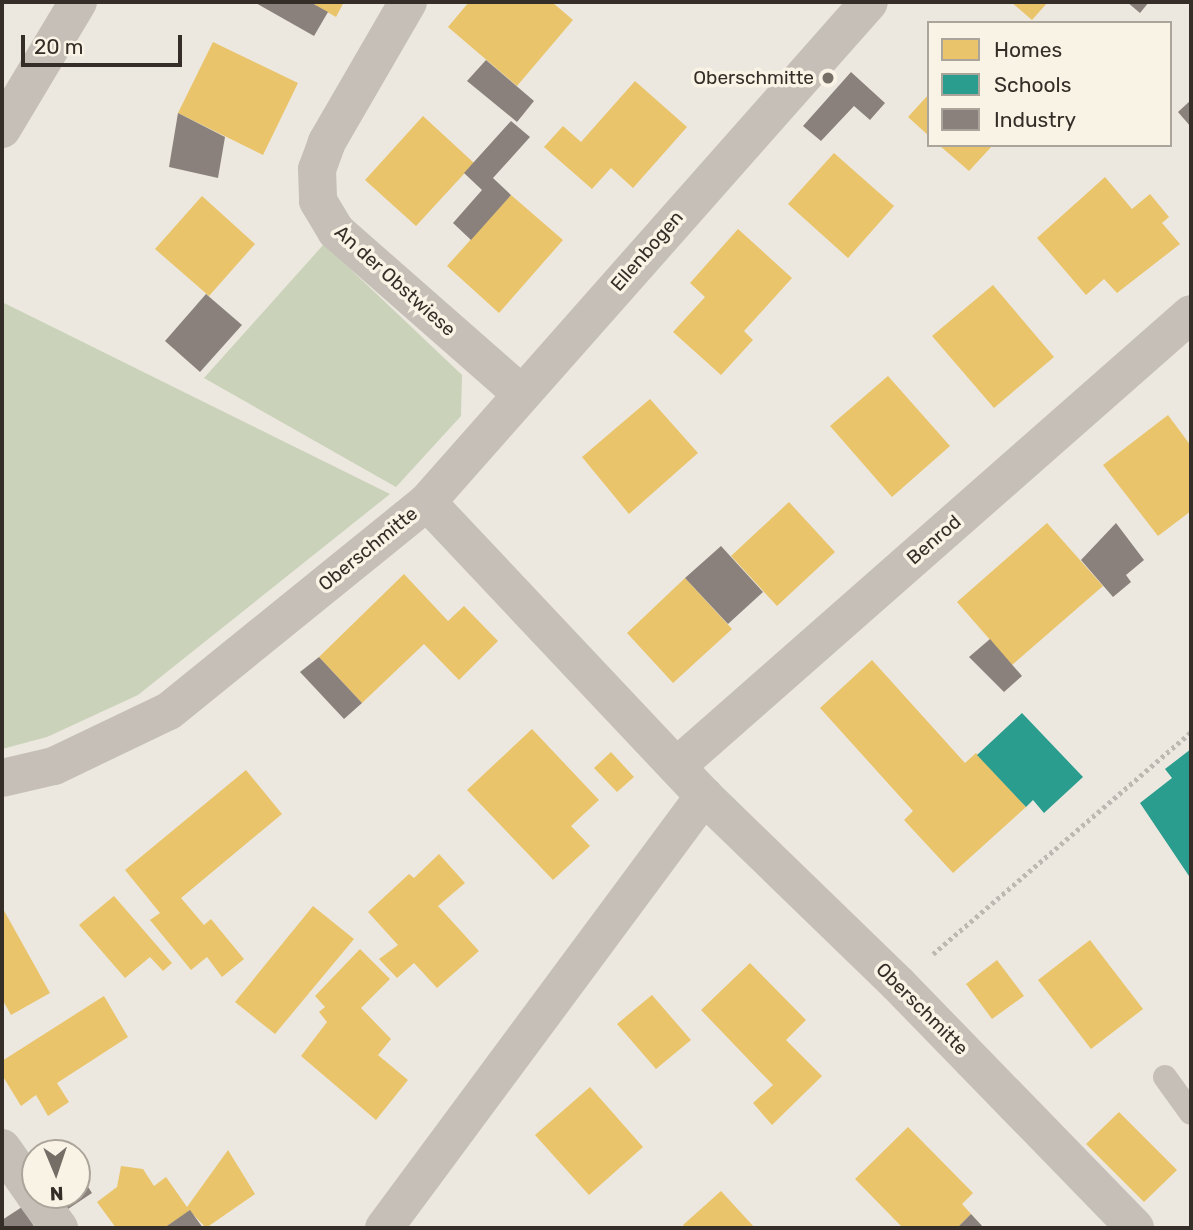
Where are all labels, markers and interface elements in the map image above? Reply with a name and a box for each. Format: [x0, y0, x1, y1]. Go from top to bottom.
scale bar [24, 21, 186, 65]
legend [927, 21, 1172, 147]
text: 20 m [34, 34, 83, 59]
text: Homes [994, 37, 1062, 62]
place label: Oberschmitte [693, 67, 814, 89]
marker: Oberschmitte [820, 70, 836, 86]
text: Schools [994, 72, 1071, 97]
text: Industry [994, 107, 1076, 132]
street label: Ellenbogen [606, 206, 688, 296]
street label: An der Obstwiese [330, 221, 460, 341]
street label: Oberschmitte [314, 502, 422, 596]
street label: Benrod [902, 510, 966, 570]
street label: Oberschmitte [871, 958, 973, 1060]
north arrow [21, 1139, 91, 1209]
text: N [49, 1182, 64, 1205]

